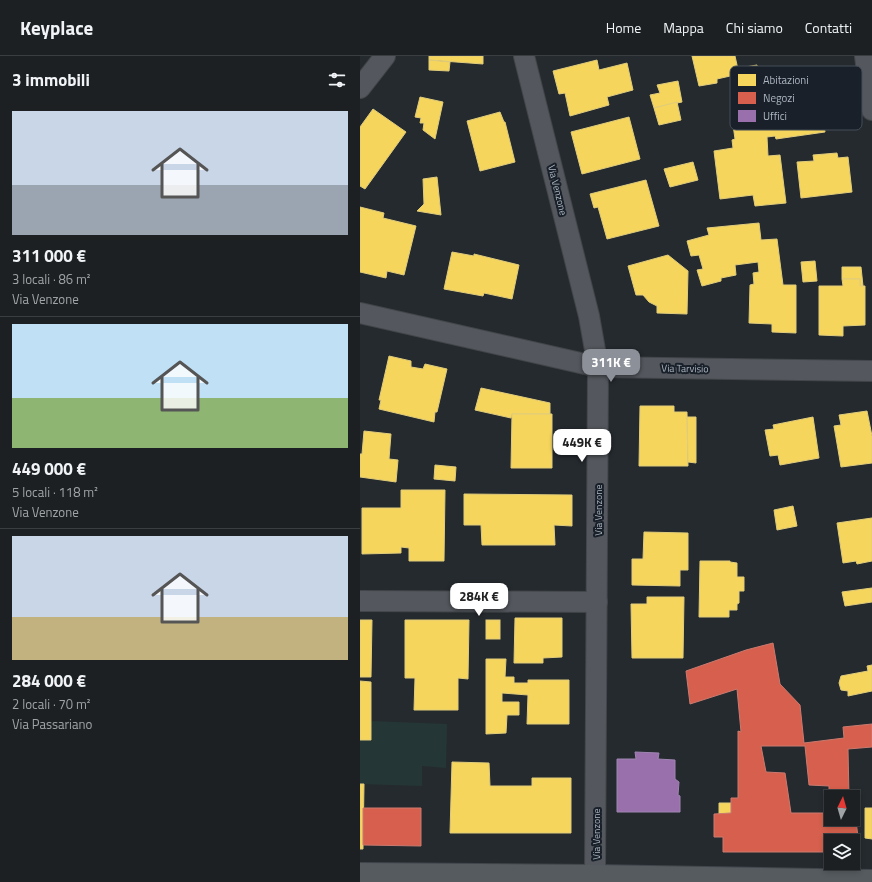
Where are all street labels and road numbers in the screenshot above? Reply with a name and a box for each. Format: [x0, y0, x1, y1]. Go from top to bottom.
street label: Via Venzone [544, 163, 571, 217]
street label: Via Tarvisio [661, 361, 709, 376]
street label: Via Venzone [591, 484, 606, 536]
street label: Via Venzone [589, 808, 604, 860]

